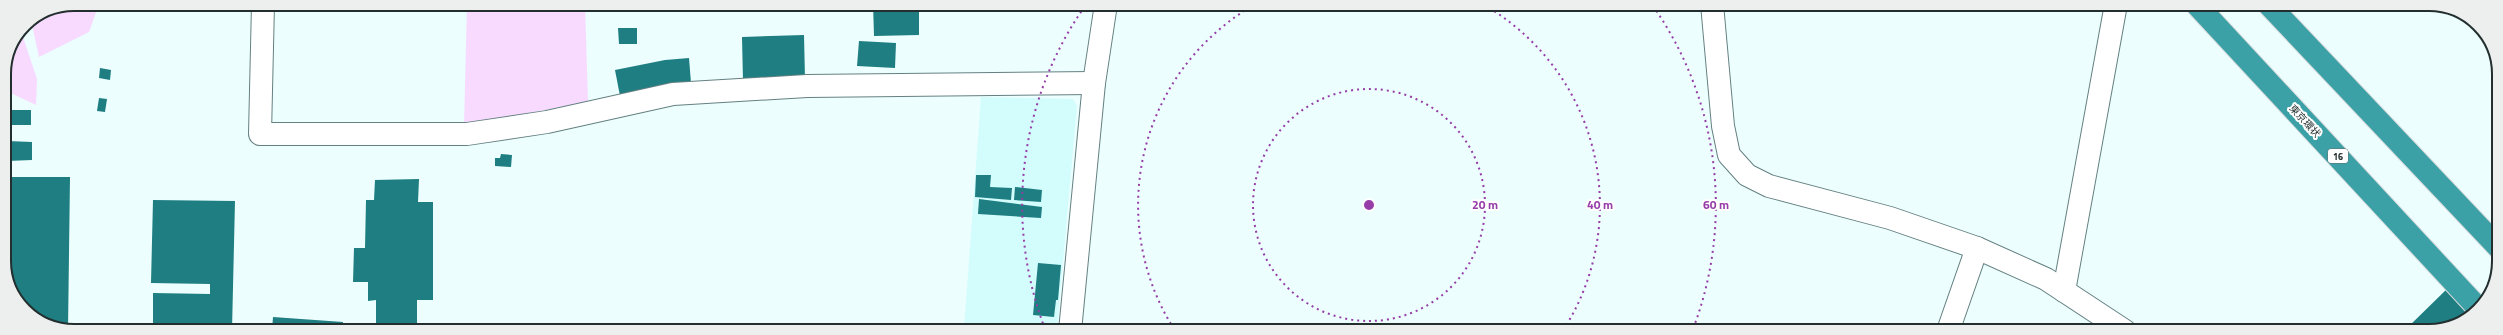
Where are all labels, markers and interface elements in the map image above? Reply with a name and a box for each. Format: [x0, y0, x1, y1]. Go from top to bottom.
street label: 東京環状 [2286, 101, 2324, 141]
road number: 16 [2328, 149, 2348, 163]
text: 20 m [1472, 195, 1498, 214]
text: 40 m [1587, 195, 1613, 214]
text: 60 m [1703, 195, 1729, 214]
centre of rings [1362, 198, 1376, 212]

